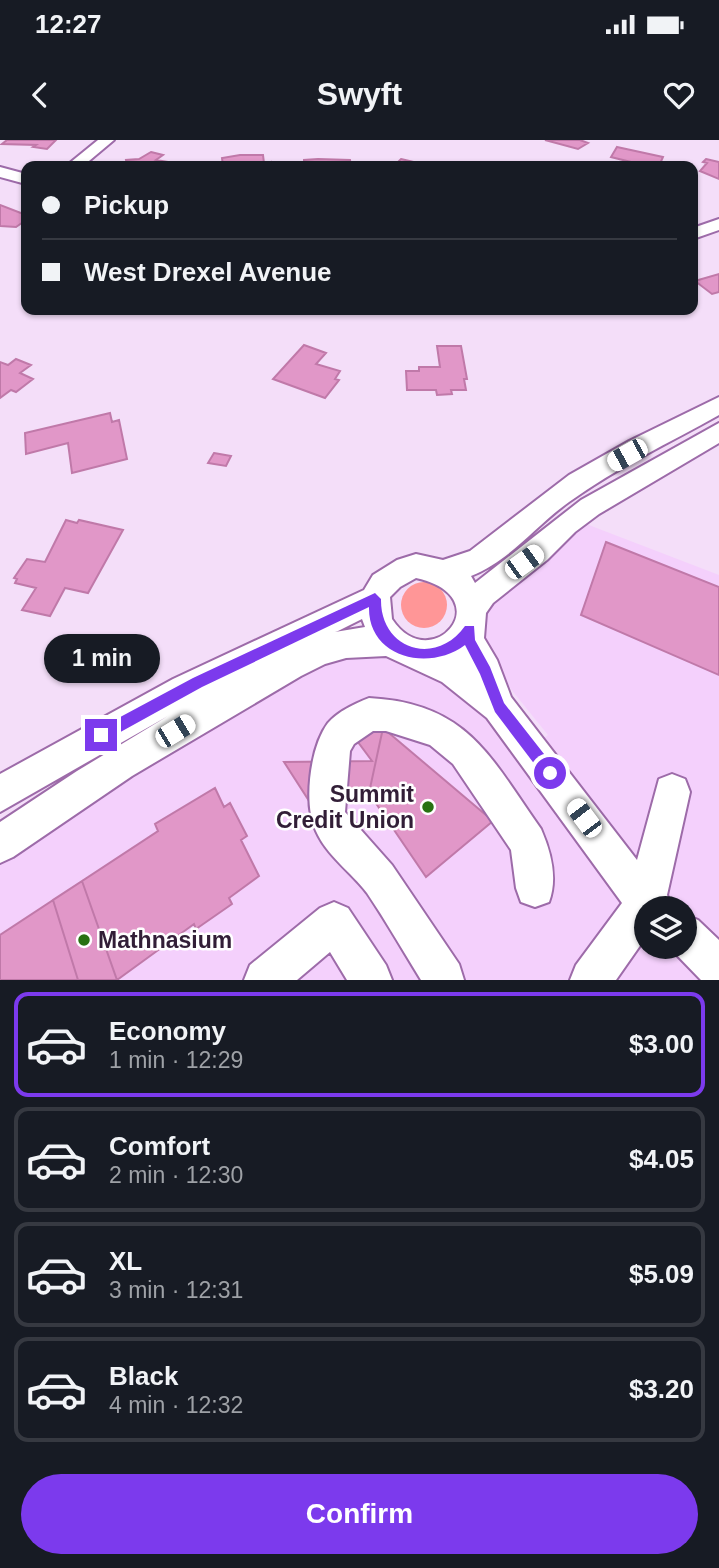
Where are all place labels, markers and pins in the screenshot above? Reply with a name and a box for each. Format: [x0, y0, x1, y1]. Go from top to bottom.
place label: Summit Credit Union [276, 781, 414, 833]
marker: Summit Credit Union [420, 799, 436, 815]
place label: Mathnasium [98, 927, 232, 953]
marker: Mathnasium [76, 932, 92, 948]

